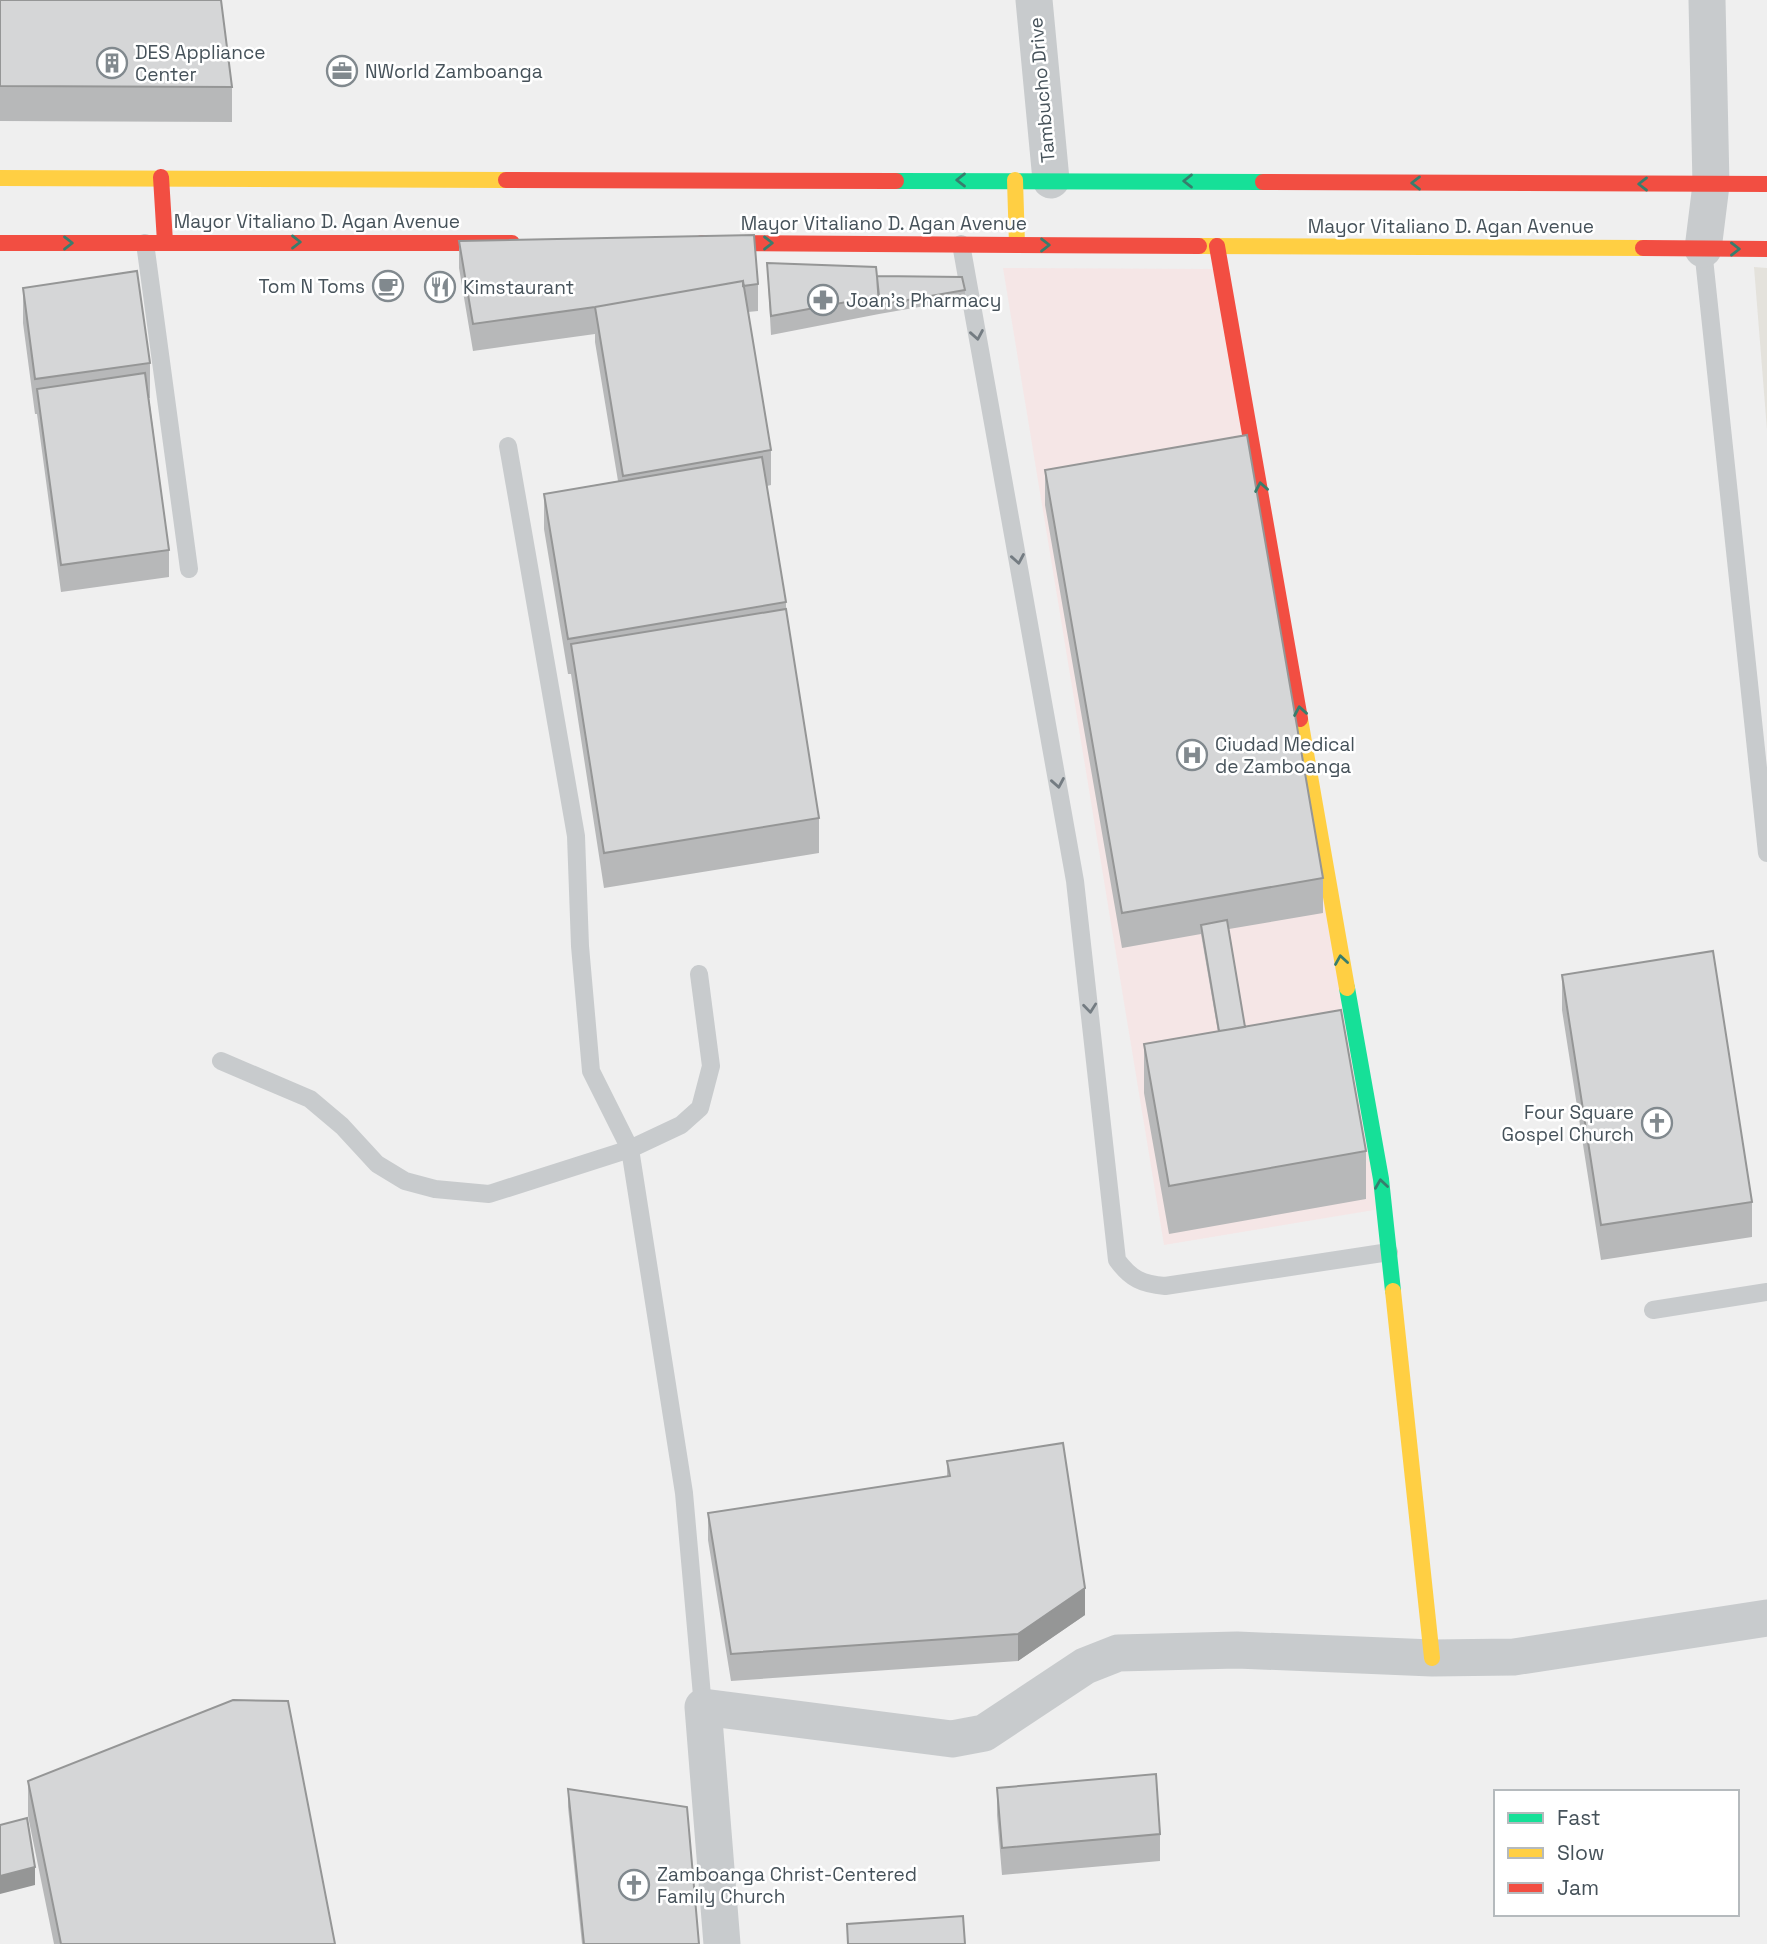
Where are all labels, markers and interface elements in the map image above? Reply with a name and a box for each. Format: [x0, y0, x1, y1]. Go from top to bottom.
street label: Tambucho Drive [1023, 16, 1061, 164]
place label: DES Appliance Center [135, 40, 266, 87]
building icon: DES Appliance Center [95, 46, 129, 80]
office icon: NWorld Zamboanga [325, 54, 359, 88]
place label: NWorld Zamboanga [365, 59, 543, 84]
one-way arrow [955, 172, 965, 188]
one-way arrow [1182, 173, 1193, 189]
one-way arrow [1410, 175, 1420, 191]
one-way arrow [1637, 176, 1648, 192]
street label: Mayor Vitaliano D. Agan Avenue [174, 209, 460, 234]
street label: Mayor Vitaliano D. Agan Avenue [741, 211, 1027, 236]
street label: Mayor Vitaliano D. Agan Avenue [1308, 214, 1594, 239]
one-way arrow [291, 234, 301, 250]
one-way arrow [63, 235, 74, 251]
one-way arrow [763, 235, 774, 251]
one-way arrow [1040, 237, 1050, 253]
one-way arrow [1730, 241, 1741, 257]
cafe icon: Tom N Toms [371, 269, 405, 303]
restaurant icon: Kimstaurant [423, 270, 457, 304]
place label: Tom N Toms [258, 274, 365, 299]
place label: Kimstaurant [463, 275, 574, 300]
pharmacy icon: Joan's Pharmacy [806, 283, 840, 317]
place label: Joan's Pharmacy [846, 288, 1001, 313]
one-way arrow [969, 329, 984, 341]
one-way arrow [1254, 481, 1269, 493]
one-way arrow [1010, 553, 1025, 565]
one-way arrow [1293, 705, 1308, 717]
place label: Ciudad Medical de Zamboanga [1215, 732, 1355, 779]
hospital icon: Ciudad Medical de Zamboanga [1175, 738, 1209, 772]
one-way arrow [1050, 777, 1065, 789]
one-way arrow [1334, 954, 1349, 966]
one-way arrow [1082, 1002, 1097, 1014]
place label: Four Square Gospel Church [1502, 1100, 1634, 1147]
church icon: Four Square Gospel Church [1640, 1106, 1674, 1140]
one-way arrow [1374, 1178, 1389, 1190]
legend [1494, 1790, 1739, 1916]
text: Fast [1557, 1804, 1601, 1831]
text: Slow [1557, 1839, 1605, 1866]
place label: Zamboanga Christ-Centered Family Church [657, 1862, 917, 1909]
church icon: Zamboanga Christ-Centered Family Church [617, 1868, 651, 1902]
text: Jam [1557, 1874, 1599, 1901]

